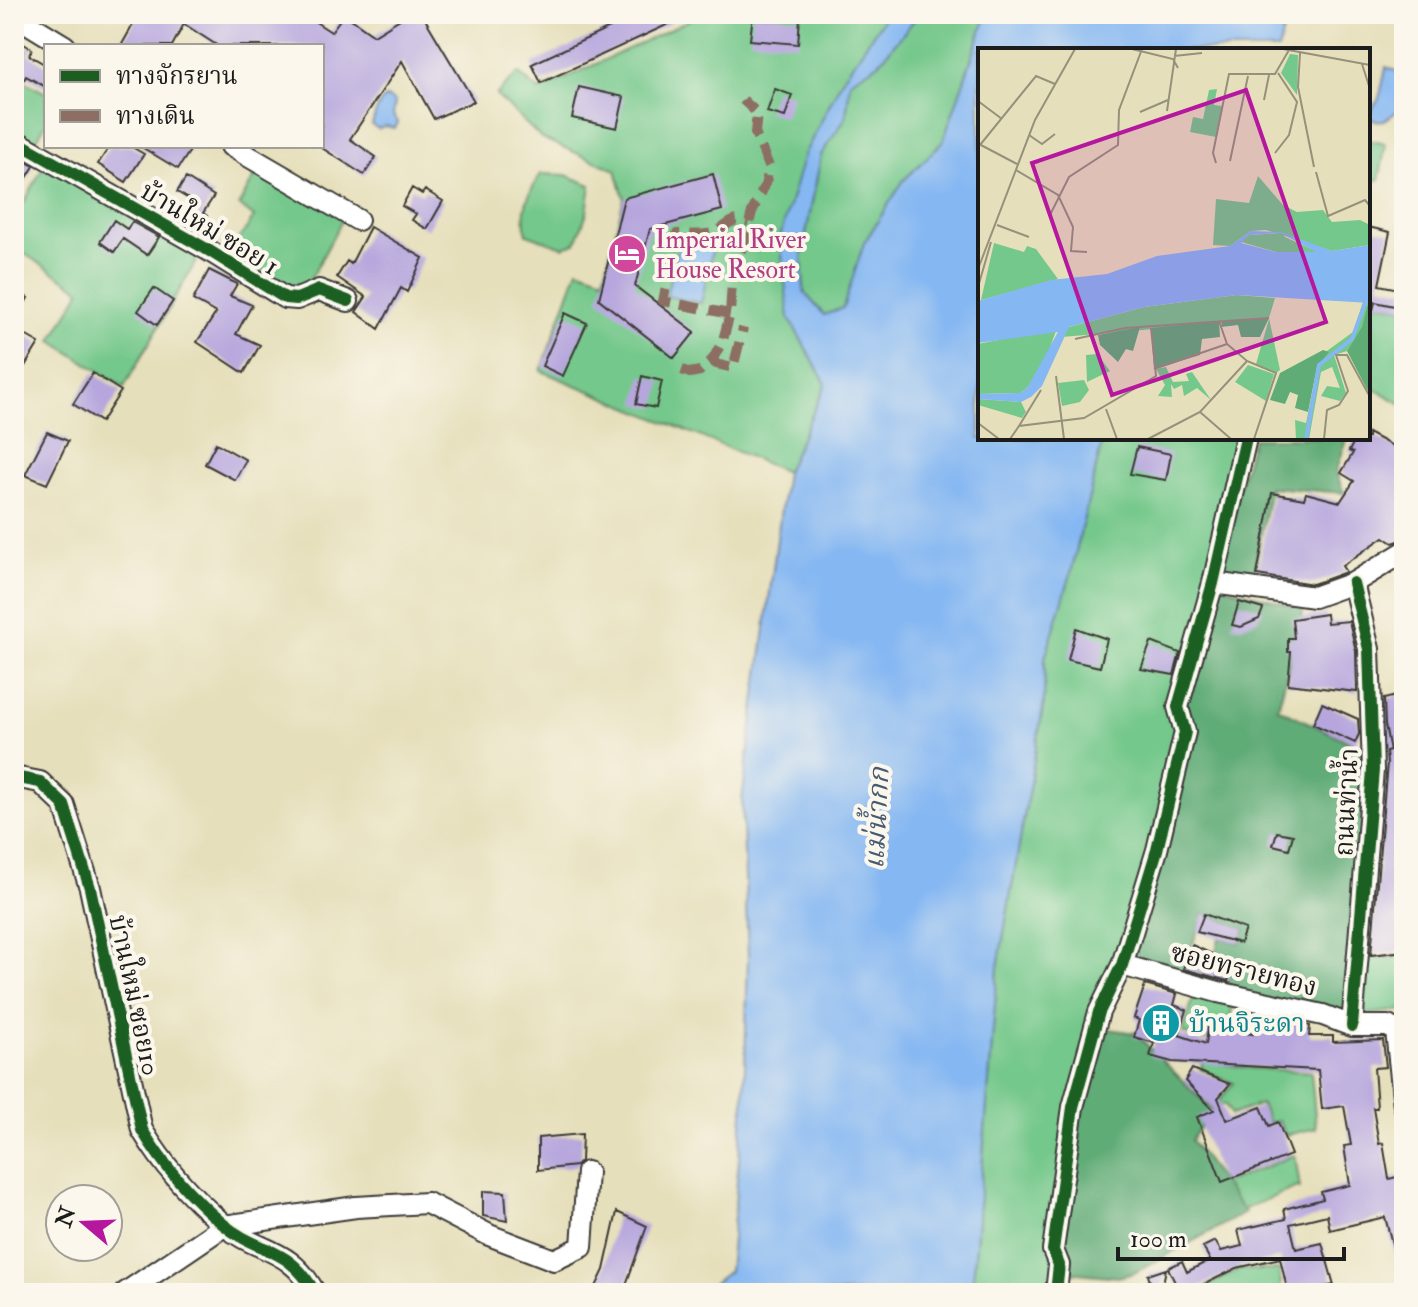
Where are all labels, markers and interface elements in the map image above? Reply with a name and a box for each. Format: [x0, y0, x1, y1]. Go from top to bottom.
legend [44, 44, 324, 148]
inset map [978, 48, 1370, 440]
text: ทางจักรยาน [116, 61, 238, 92]
text: ทางเดิน [116, 101, 195, 132]
street label: บ้านใหม่ ซอย 1 [135, 173, 286, 283]
place label: Imperial River House Resort [655, 224, 806, 286]
hotel icon: Imperial River House Resort [606, 233, 648, 275]
street label: ถนนท่าน้ำ [1324, 747, 1366, 857]
water label: แม่น้ำกก [853, 765, 898, 870]
street label: บ้านใหม่ ซอย10 [101, 911, 170, 1078]
street label: ซอยทรายทอง [1167, 936, 1320, 1004]
building icon: บ้านจิระดา [1140, 1002, 1182, 1044]
place label: บ้านจิระดา [1189, 1008, 1305, 1040]
north arrow [44, 1183, 124, 1263]
text: N [49, 1203, 83, 1232]
scale bar [1118, 1211, 1344, 1261]
text: 100 m [1130, 1224, 1187, 1255]

